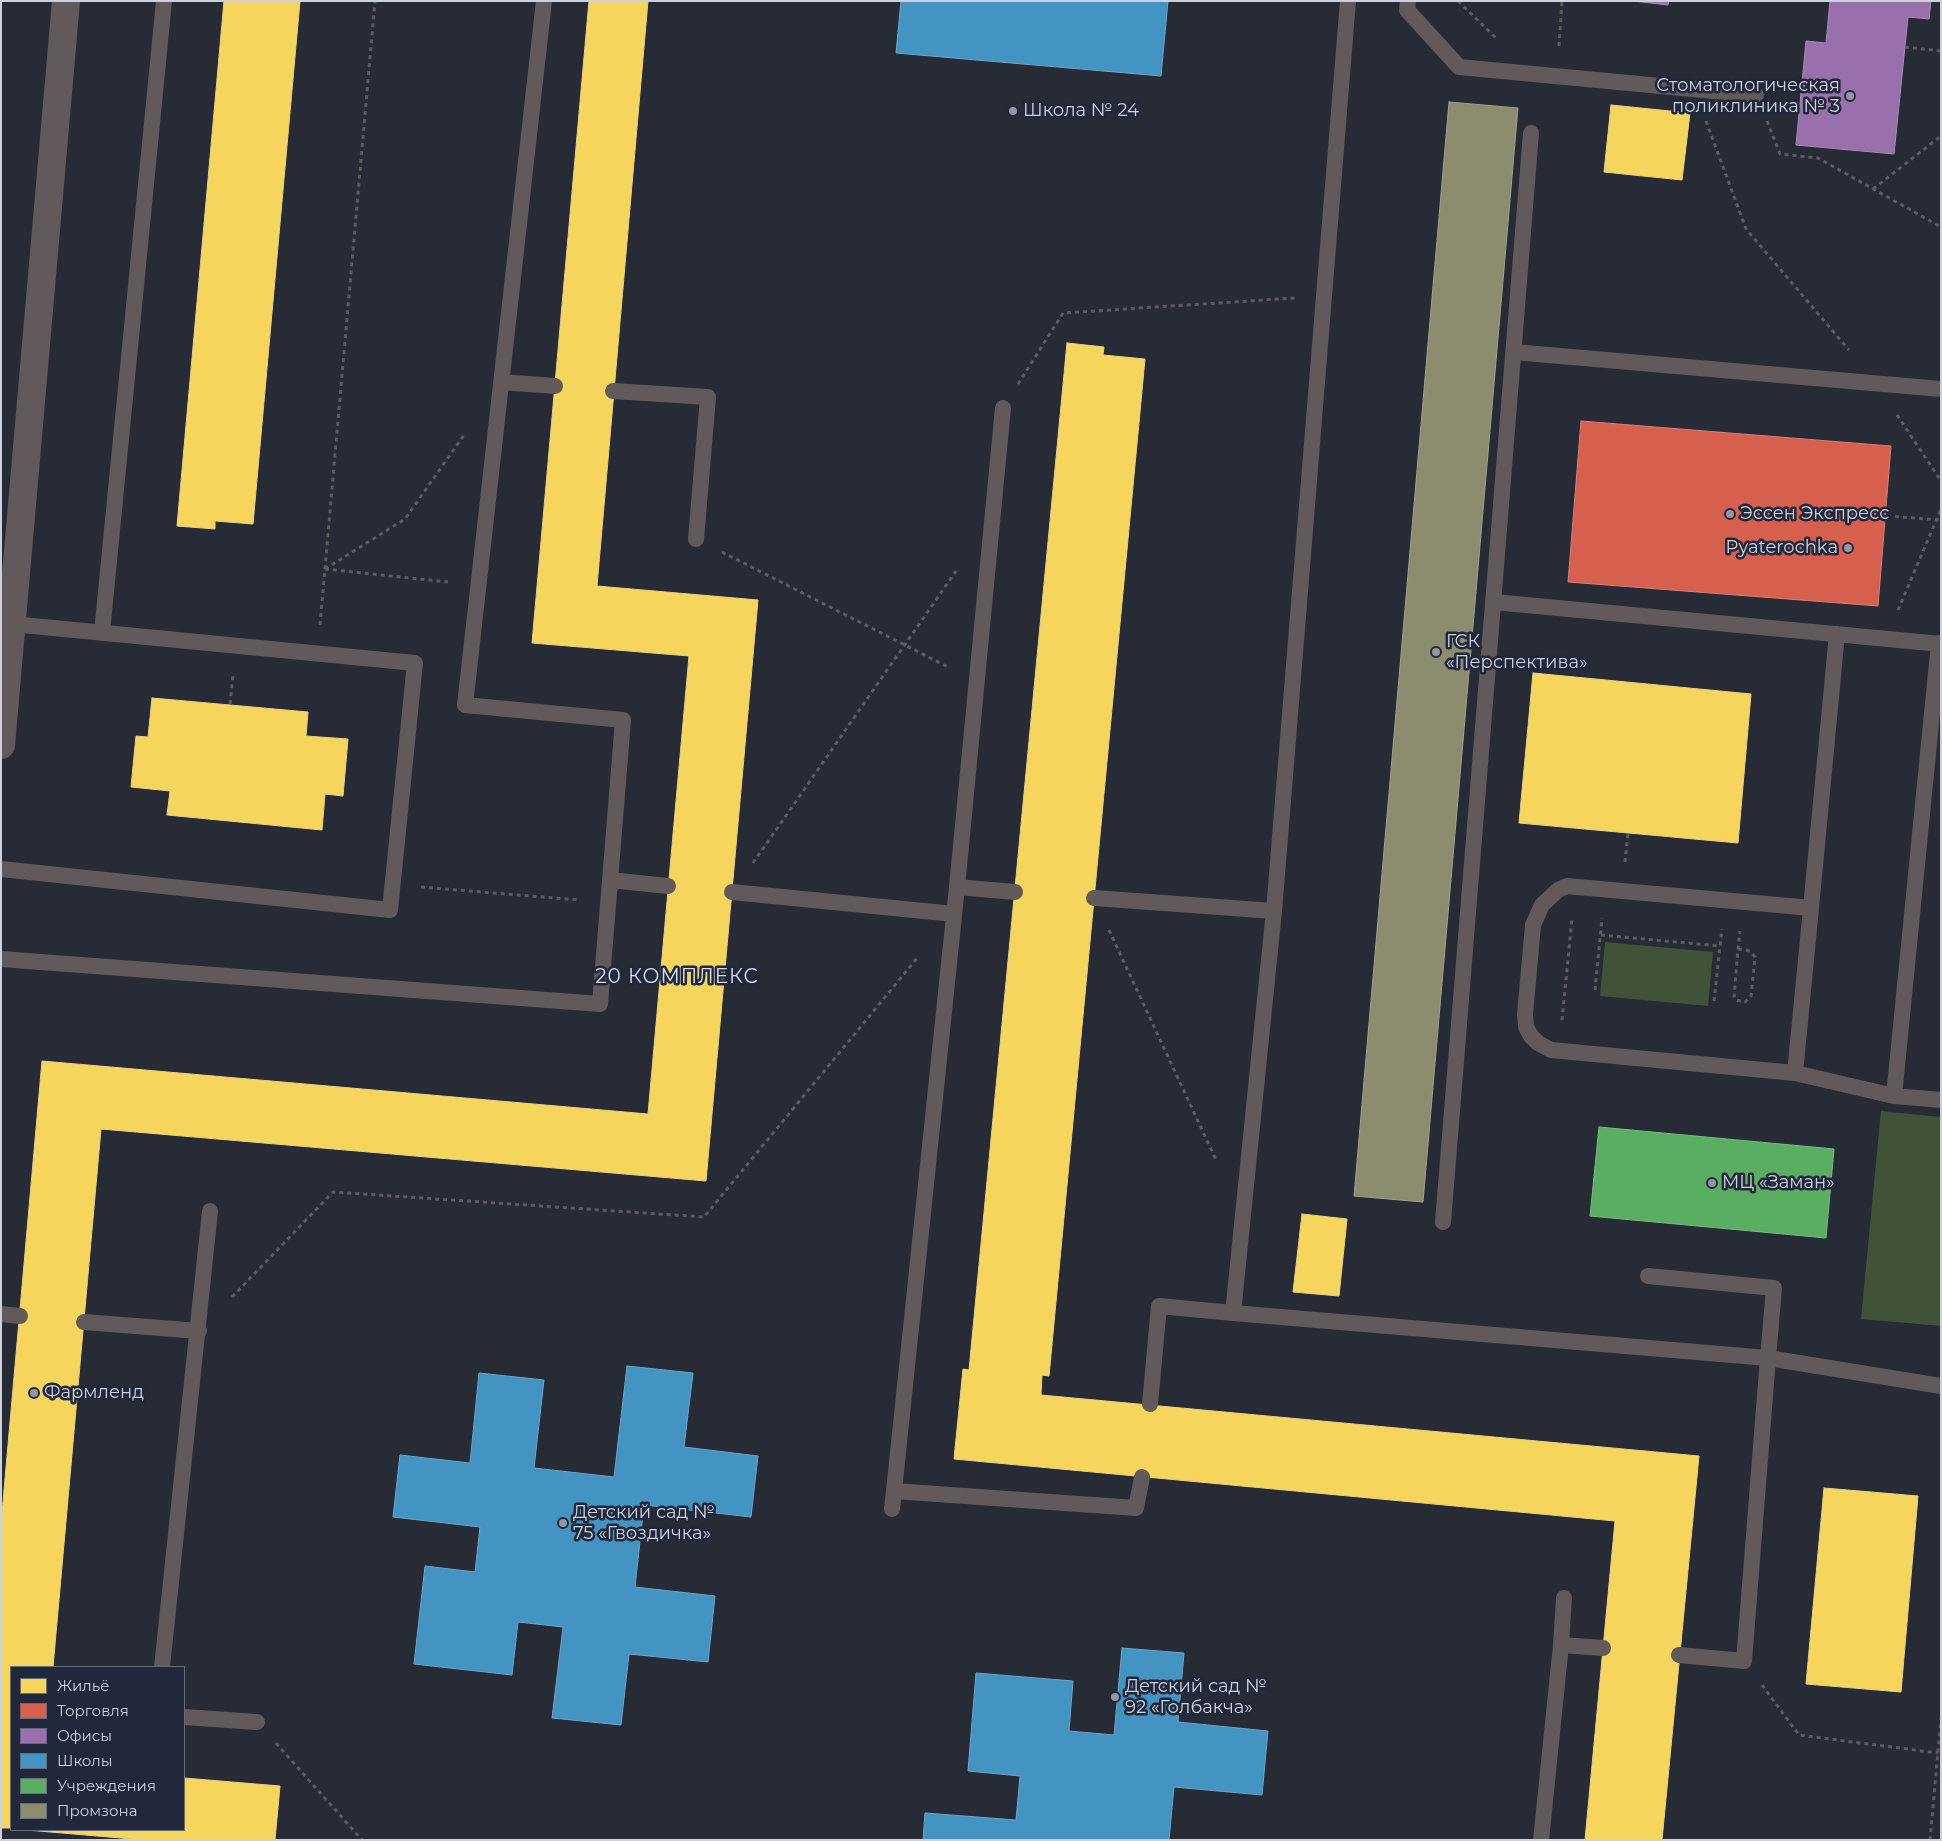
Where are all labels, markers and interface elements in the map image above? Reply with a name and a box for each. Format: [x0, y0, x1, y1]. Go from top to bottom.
place label: Стоматологическая поликлиника № 3 [1656, 75, 1840, 118]
marker: Стоматологическая поликлиника № 3 [1844, 90, 1856, 102]
place label: Школа № 24 [1023, 100, 1139, 122]
marker: Школа № 24 [1007, 105, 1019, 117]
place label: Эссен Экспресс [1740, 503, 1889, 525]
marker: Эссен Экспресс [1724, 508, 1736, 520]
place label: Pyaterochka [1726, 537, 1838, 559]
marker: Pyaterochka [1842, 542, 1854, 554]
place label: ГСК «Перспектива» [1446, 631, 1587, 674]
marker: ГСК «Перспектива» [1430, 646, 1442, 658]
district label: 20 КОМПЛЕКС [594, 965, 760, 989]
place label: МЦ «Заман» [1722, 1172, 1835, 1194]
marker: МЦ «Заман» [1706, 1177, 1718, 1189]
place label: Фармленд [44, 1382, 144, 1404]
marker: Фармленд [28, 1387, 40, 1399]
place label: Детский сад № 75 «Гвоздичка» [573, 1502, 715, 1545]
marker: Детский сад № 75 «Гвоздичка» [557, 1517, 569, 1529]
legend [10, 1666, 185, 1831]
text: Жильё [57, 1676, 110, 1695]
place label: Детский сад № 92 «Голбакча» [1125, 1676, 1267, 1718]
marker: Детский сад № 92 «Голбакча» [1109, 1691, 1121, 1703]
text: Торговля [57, 1701, 129, 1720]
text: Офисы [57, 1726, 112, 1745]
text: Школы [57, 1751, 113, 1770]
text: Учреждения [57, 1776, 156, 1795]
text: Промзона [57, 1801, 137, 1820]

